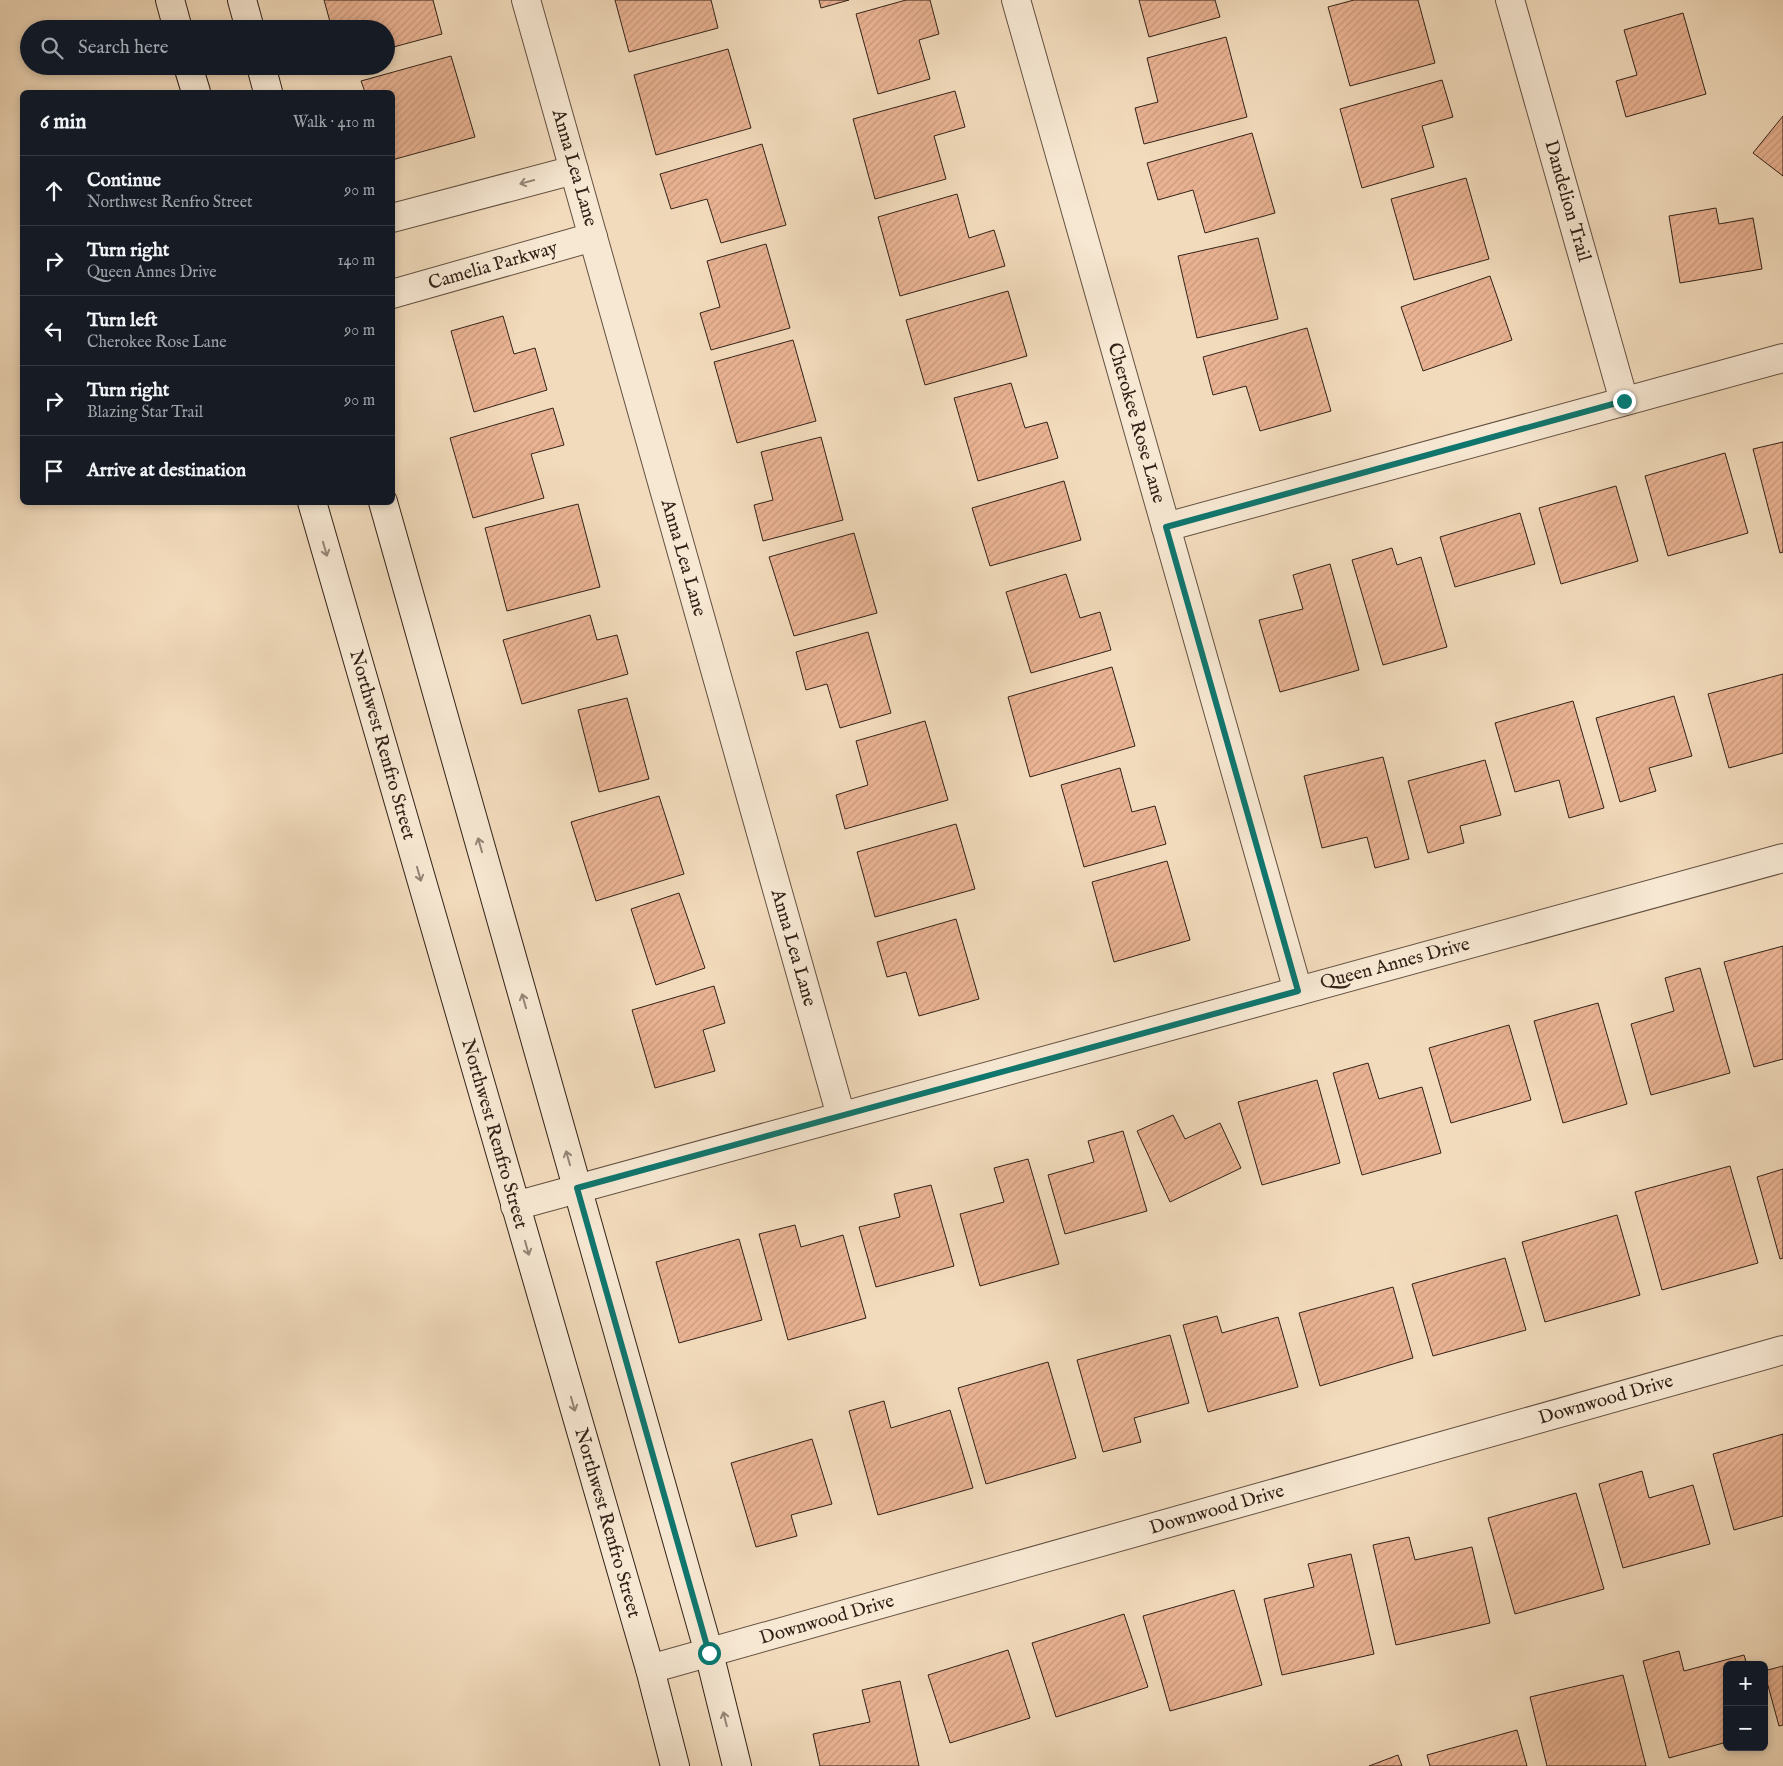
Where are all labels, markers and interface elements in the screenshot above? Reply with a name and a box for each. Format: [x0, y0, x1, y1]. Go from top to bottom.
search box [20, 20, 395, 75]
icon: search [38, 34, 66, 62]
text: Search here [78, 36, 169, 60]
street label: Anna Lea Lane [546, 106, 602, 230]
text: 6 min [40, 109, 86, 136]
text: Walk · 410 m [293, 113, 375, 133]
street label: Dandelion Trail [1538, 138, 1596, 265]
text: Continue [87, 169, 161, 193]
icon: ahead [40, 177, 68, 205]
one-way arrow [520, 178, 536, 187]
text: 90 m [344, 181, 375, 201]
text: Northwest Renfro Street [87, 193, 253, 213]
street label: Camelia Parkway [425, 236, 561, 296]
text: Turn right [87, 239, 169, 263]
icon: right [40, 247, 68, 275]
text: 140 m [337, 251, 375, 271]
text: Queen Annes Drive [87, 263, 217, 283]
text: Turn left [87, 309, 158, 333]
icon: left [40, 317, 68, 345]
text: 90 m [344, 321, 375, 341]
text: Cherokee Rose Lane [87, 333, 227, 353]
street label: Cherokee Rose Lane [1102, 340, 1170, 506]
text: Turn right [87, 379, 169, 403]
icon: right [40, 387, 68, 415]
route end [1613, 390, 1636, 413]
text: 90 m [344, 391, 375, 411]
text: Blazing Star Trail [87, 403, 203, 423]
icon: arrive [40, 457, 68, 485]
text: Arrive at destination [87, 459, 246, 483]
street label: Anna Lea Lane [655, 496, 711, 620]
one-way arrow [321, 541, 331, 557]
street label: Northwest Renfro Street [343, 647, 421, 843]
one-way arrow [475, 837, 484, 853]
one-way arrow [414, 865, 424, 881]
street label: Anna Lea Lane [765, 886, 821, 1010]
street label: Queen Annes Drive [1318, 932, 1473, 996]
one-way arrow [519, 994, 528, 1010]
street label: Northwest Renfro Street [455, 1036, 533, 1232]
one-way arrow [563, 1150, 573, 1166]
one-way arrow [523, 1240, 532, 1256]
street label: Downwood Drive [1536, 1369, 1676, 1431]
one-way arrow [568, 1396, 578, 1412]
street label: Northwest Renfro Street [568, 1425, 646, 1621]
street label: Downwood Drive [1147, 1479, 1287, 1541]
street label: Downwood Drive [757, 1589, 897, 1651]
route start [698, 1642, 721, 1665]
map controls [1723, 1661, 1768, 1751]
button: + [1723, 1661, 1768, 1706]
button: − [1723, 1706, 1768, 1751]
one-way arrow [720, 1711, 729, 1727]

